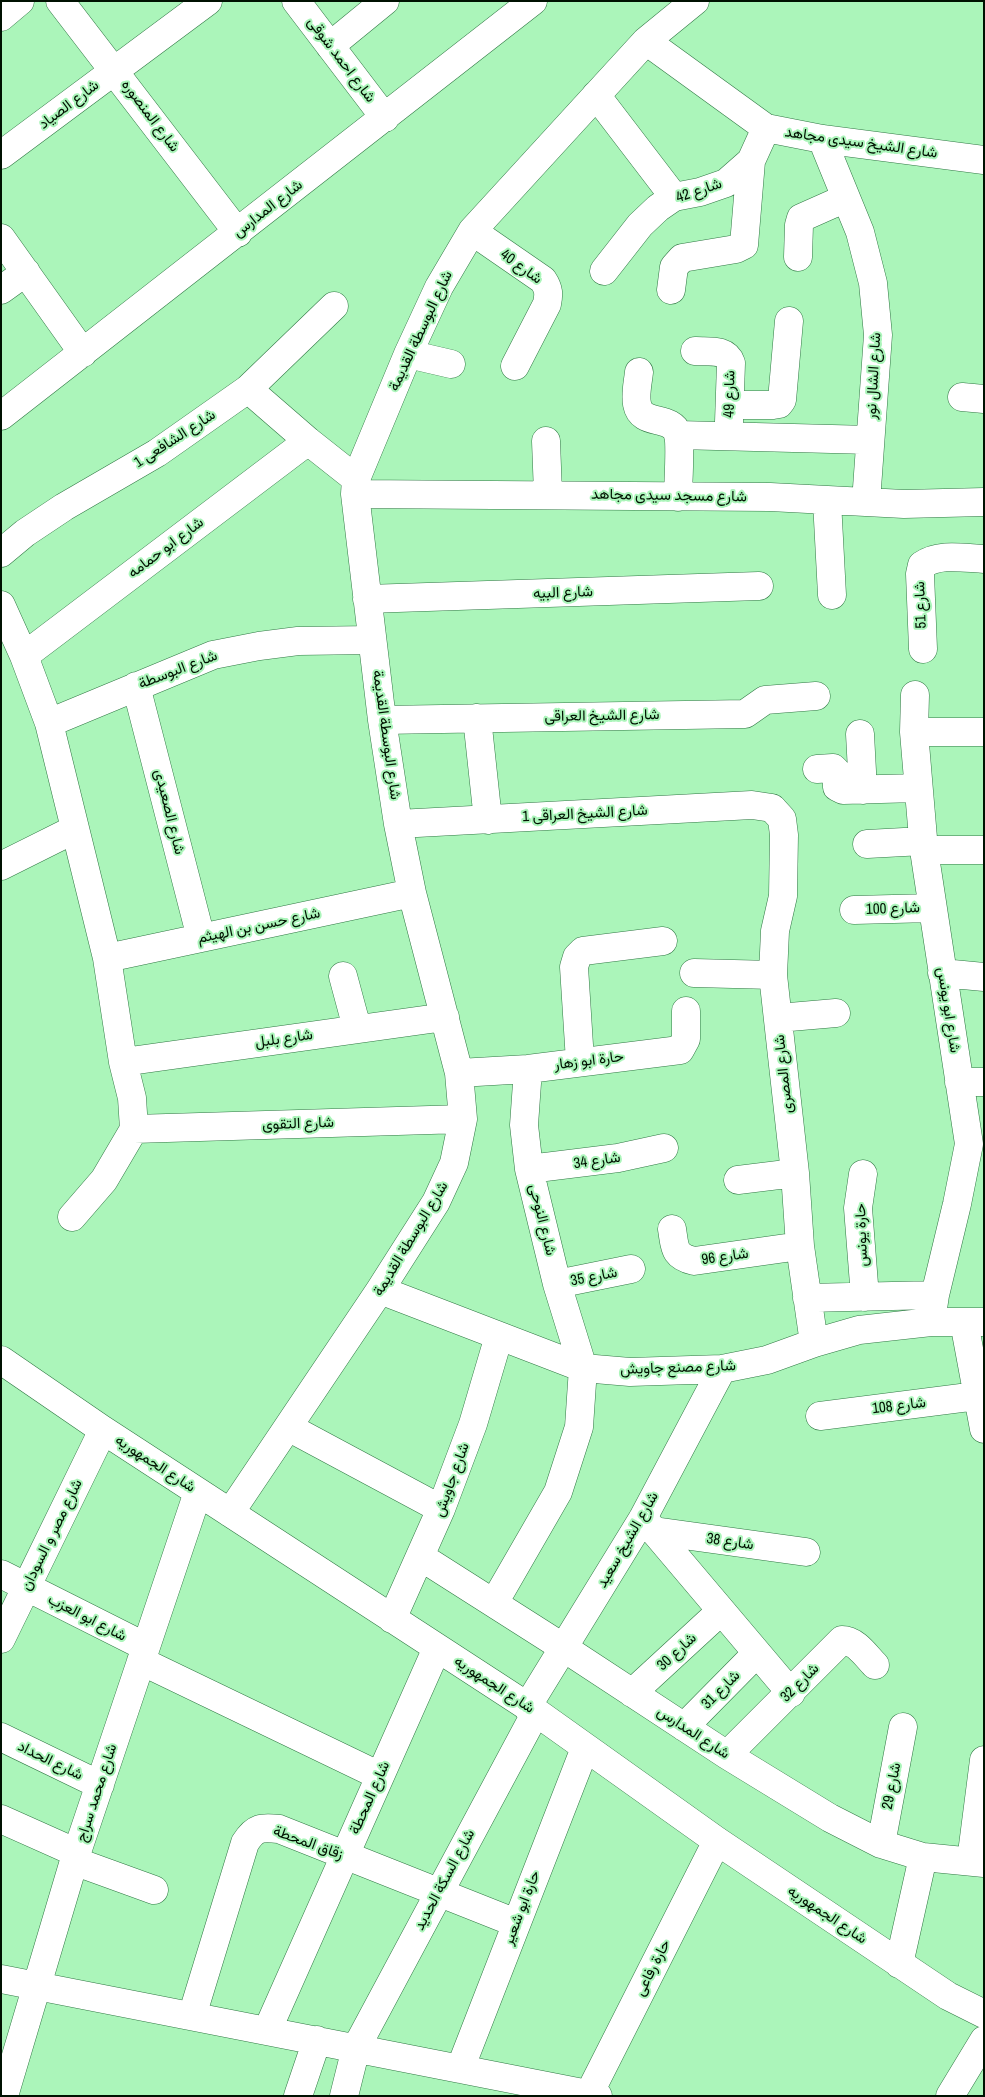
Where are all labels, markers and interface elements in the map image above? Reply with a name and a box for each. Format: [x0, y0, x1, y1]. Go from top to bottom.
street label: شارع احمد شوقى [303, 14, 379, 106]
street label: شارع الصياد [35, 76, 103, 134]
street label: شارع المنصوره [117, 76, 183, 156]
street label: شارع الشيخ سيدى مجاهد [784, 123, 938, 163]
street label: شارع 42 [674, 175, 724, 207]
street label: شارع المدارس [230, 176, 306, 242]
street label: شارع 40 [497, 246, 545, 288]
street label: شارع البوسطة القديمة [385, 268, 457, 394]
street label: شارع الشال نور [863, 332, 885, 420]
street label: شارع 49 [721, 370, 739, 418]
street label: شارع الشافعى 1 [131, 406, 219, 472]
street label: شارع مسجد سيدى مجاهد [591, 486, 747, 506]
street label: شارع ابو حمامه [125, 514, 207, 582]
street label: شارع 51 [911, 581, 931, 629]
street label: شارع البيه [533, 583, 593, 603]
street label: شارع البوسطة [136, 647, 220, 693]
street label: شارع البوسطة القديمة [368, 669, 404, 801]
street label: شارع الشيخ العراقى [544, 706, 660, 726]
street label: شارع الصعيدى [150, 768, 188, 856]
street label: شارع الشيخ العراقى 1 [522, 802, 648, 826]
street label: شارع 100 [866, 899, 920, 919]
street label: شارع حسن بن الهيثم [196, 904, 322, 948]
street label: شارع ابو يونس [932, 966, 964, 1054]
street label: شارع بلبل [254, 1026, 314, 1052]
street label: شارع المصرى [771, 1034, 797, 1114]
street label: حارة ابو زهار [553, 1048, 625, 1074]
street label: شارع التقوى [262, 1114, 334, 1134]
street label: شارع 34 [572, 1149, 622, 1173]
street label: شارع البوسطة القديمة [370, 1178, 452, 1300]
street label: شارع النوحى [524, 1182, 560, 1258]
street label: حارة يونس [852, 1203, 872, 1267]
street label: شارع 96 [700, 1245, 750, 1269]
street label: شارع 35 [569, 1264, 619, 1290]
street label: شارع مصنع جاويش [620, 1357, 736, 1379]
street label: شارع 108 [871, 1394, 927, 1418]
street label: شارع الجمهوريه [112, 1431, 198, 1497]
street label: شارع جاويش [430, 1441, 474, 1519]
street label: شارع مصر و السودان [17, 1476, 87, 1594]
street label: شارع الشيخ سعيد [593, 1489, 663, 1591]
street label: شارع 38 [705, 1530, 755, 1554]
street label: شارع ابو العزب [45, 1591, 129, 1645]
street label: شارع 30 [654, 1629, 700, 1675]
street label: شارع الجمهوريه [451, 1652, 537, 1718]
street label: شارع 32 [777, 1660, 823, 1706]
street label: شارع 31 [698, 1667, 744, 1713]
street label: شارع المدارس [653, 1703, 733, 1763]
street label: شارع الحداد [14, 1738, 86, 1784]
street label: شارع محمد سراج [73, 1742, 121, 1844]
street label: شارع المحطة [346, 1759, 394, 1837]
street label: شارع 29 [879, 1761, 905, 1811]
street label: زقاق المحطة [271, 1822, 345, 1864]
street label: شارع السكة الحديد [411, 1827, 479, 1933]
street label: حارة ابو شعير [500, 1868, 544, 1948]
street label: شارع الجمهوريه [784, 1882, 870, 1948]
street label: حارة رفاعى [631, 1937, 675, 1999]

